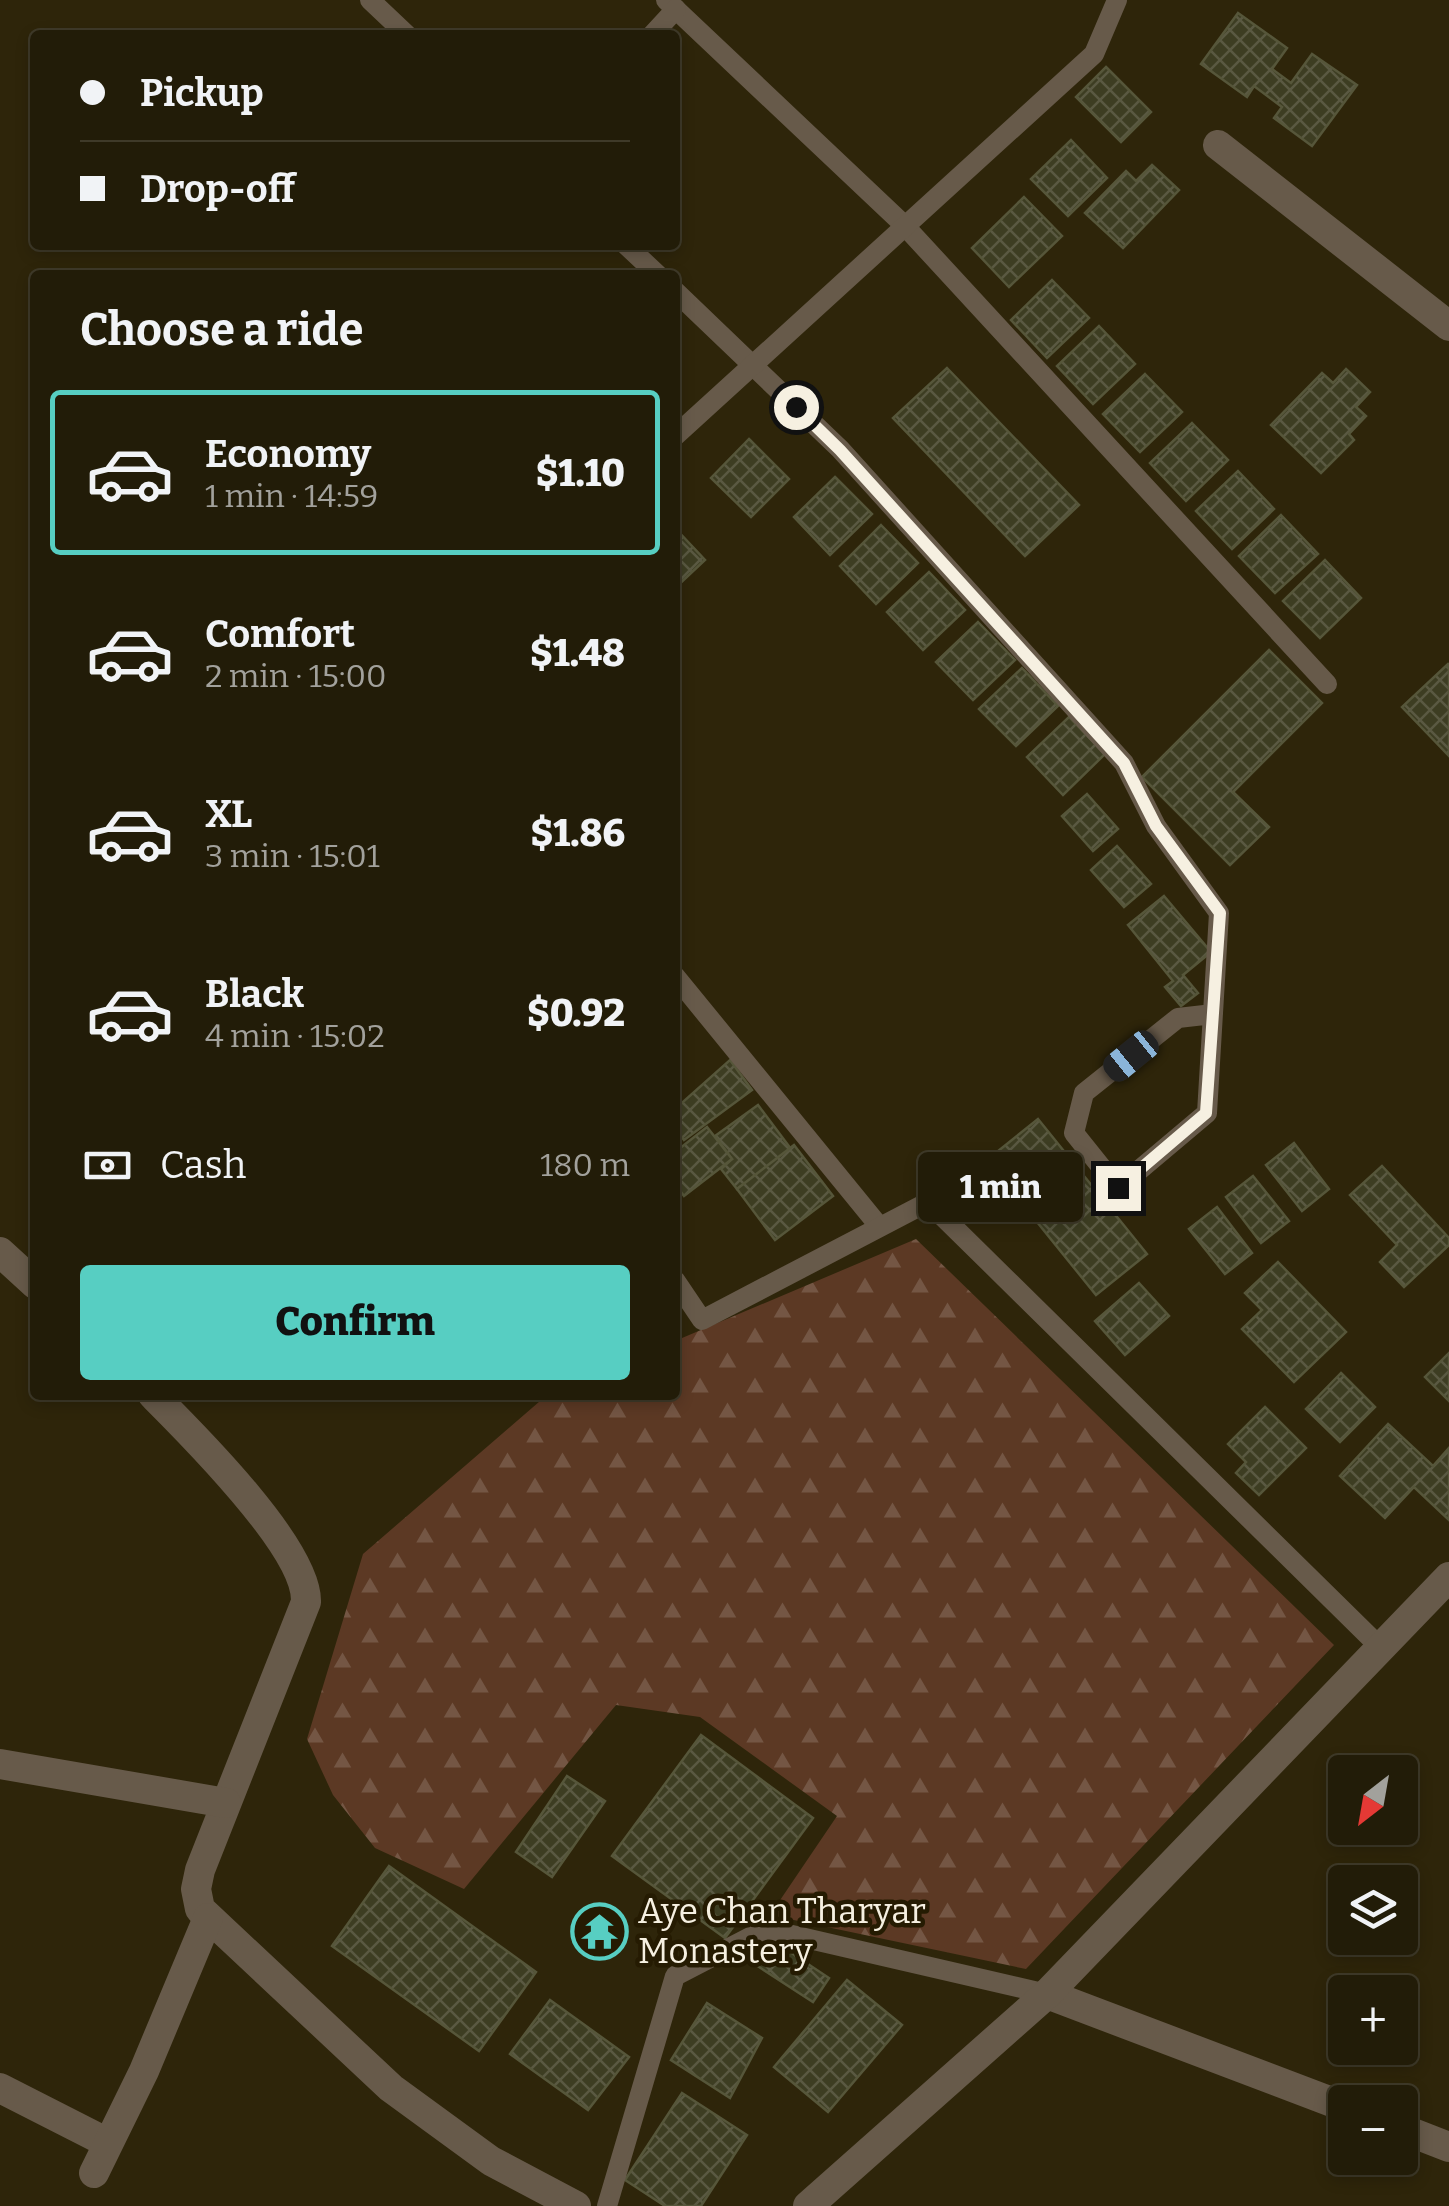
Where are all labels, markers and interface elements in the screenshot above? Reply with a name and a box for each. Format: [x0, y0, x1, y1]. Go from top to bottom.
text: Pickup [140, 70, 264, 116]
text: Drop-off [140, 166, 295, 212]
text: Choose a ride [80, 303, 363, 357]
route start [774, 385, 819, 430]
icon: car [85, 428, 175, 518]
text: Economy [205, 431, 371, 477]
text: $1.10 [536, 450, 625, 496]
text: 1 min · 14:59 [205, 477, 378, 515]
icon: car [85, 608, 175, 698]
text: Comfort [205, 611, 355, 657]
text: $1.48 [530, 630, 625, 676]
text: 2 min · 15:00 [205, 657, 387, 695]
icon: car [85, 788, 175, 878]
text: XL [205, 791, 252, 837]
text: $1.86 [531, 810, 625, 856]
text: 3 min · 15:01 [205, 837, 380, 875]
icon: car [85, 968, 175, 1058]
text: Black [205, 971, 304, 1017]
text: $0.92 [527, 990, 625, 1036]
text: 4 min · 15:02 [205, 1017, 385, 1055]
car [1098, 1025, 1164, 1087]
icon: cash [80, 1138, 135, 1193]
text: Cash [160, 1142, 246, 1188]
text: 180 m [540, 1146, 630, 1184]
callout: 1 min [918, 1153, 1083, 1223]
route end [1096, 1166, 1141, 1211]
text: 1 min [960, 1168, 1041, 1206]
button: Confirm [80, 1265, 630, 1380]
north arrow [1328, 1755, 1418, 1845]
map controls [1328, 1755, 1418, 2175]
button: layers [1328, 1865, 1418, 1955]
place label: Aye Chan Tharyar Monastery [638, 1890, 926, 1972]
temple icon: Aye Chan Tharyar Monastery [569, 1901, 629, 1961]
button: + [1328, 1975, 1418, 2065]
button: − [1328, 2085, 1418, 2175]

